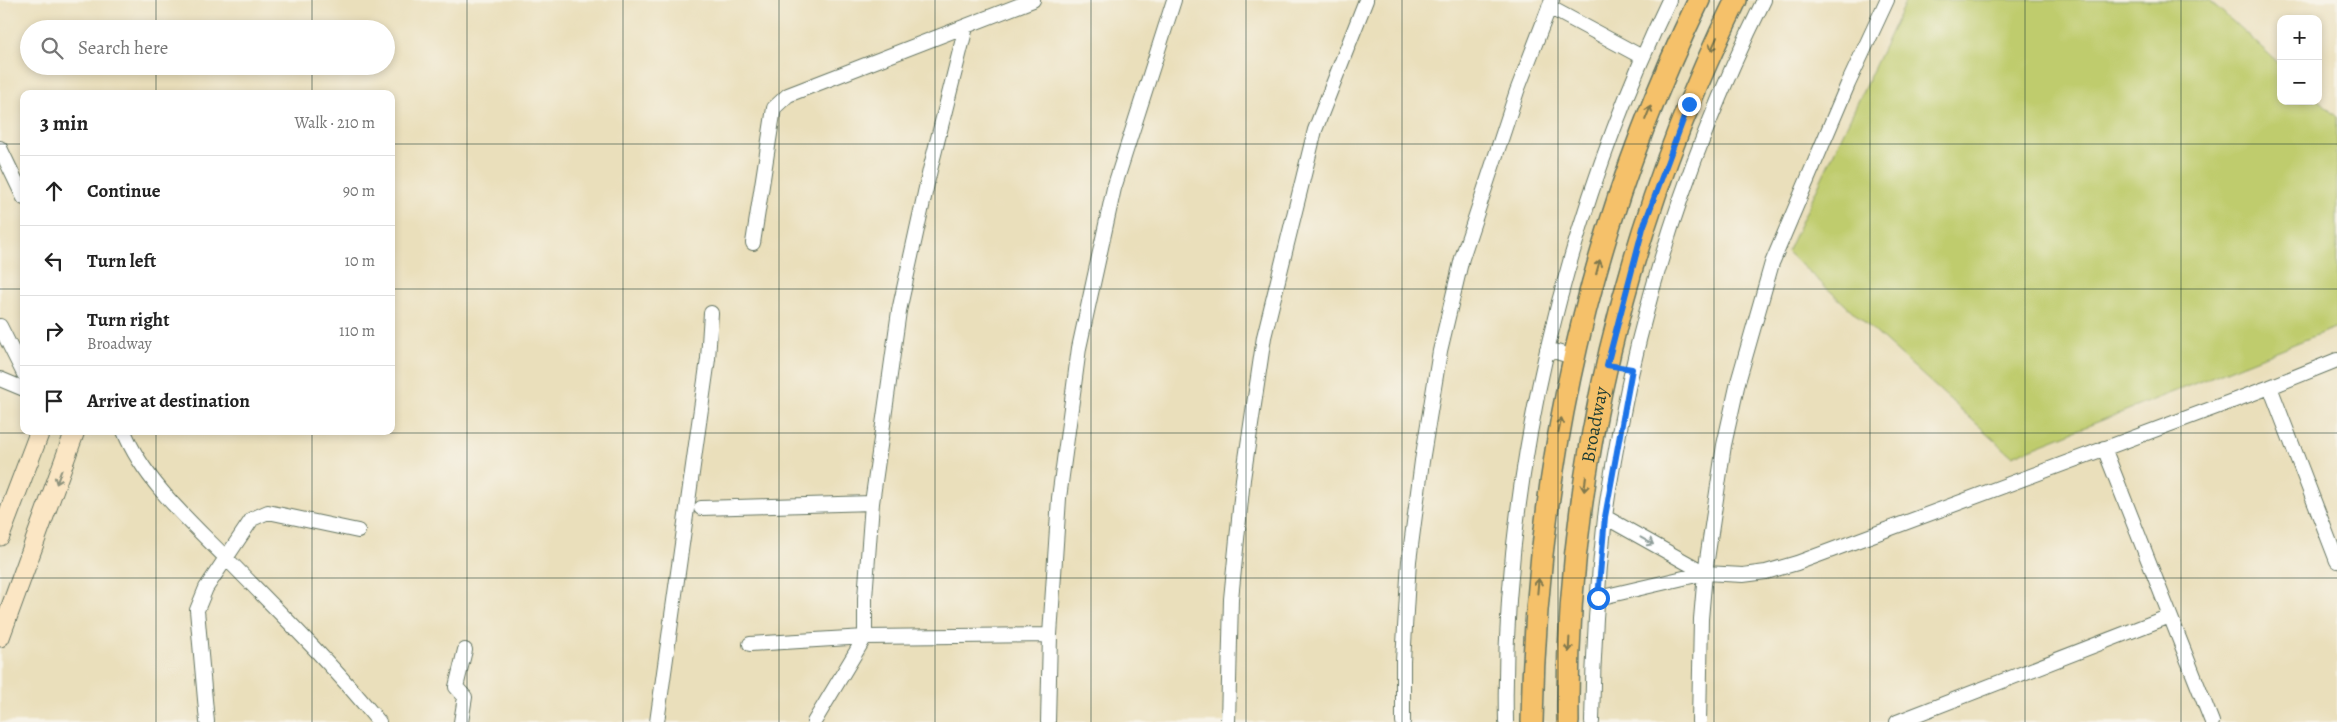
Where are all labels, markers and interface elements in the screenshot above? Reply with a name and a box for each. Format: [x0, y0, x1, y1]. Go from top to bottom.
map controls [2277, 15, 2322, 105]
button: + [2277, 15, 2322, 60]
search box [20, 20, 395, 75]
icon: search [38, 34, 66, 62]
text: Search here [78, 35, 168, 61]
one-way arrow [1709, 36, 1719, 51]
button: − [2277, 60, 2322, 105]
route end [1678, 93, 1701, 116]
one-way arrow [1644, 106, 1654, 121]
text: 3 min [40, 109, 88, 137]
text: Walk · 210 m [294, 112, 375, 134]
icon: ahead [40, 177, 68, 205]
text: Continue [87, 178, 161, 204]
text: 90 m [343, 180, 375, 202]
icon: left [40, 247, 68, 275]
text: Turn left [87, 248, 156, 274]
text: 10 m [345, 250, 375, 272]
one-way arrow [1593, 260, 1603, 276]
text: Turn right [87, 307, 169, 333]
icon: right [40, 317, 68, 345]
text: 110 m [339, 320, 375, 342]
text: Broadway [87, 333, 152, 355]
street label: Broadway [1575, 384, 1615, 465]
icon: arrive [40, 387, 68, 415]
text: Arrive at destination [87, 388, 250, 414]
one-way arrow [1556, 417, 1565, 433]
one-way arrow [54, 469, 63, 484]
one-way arrow [1580, 475, 1590, 491]
one-way arrow [1640, 536, 1655, 546]
one-way arrow [1534, 578, 1543, 594]
route start [1587, 587, 1610, 610]
one-way arrow [1565, 637, 1574, 653]

